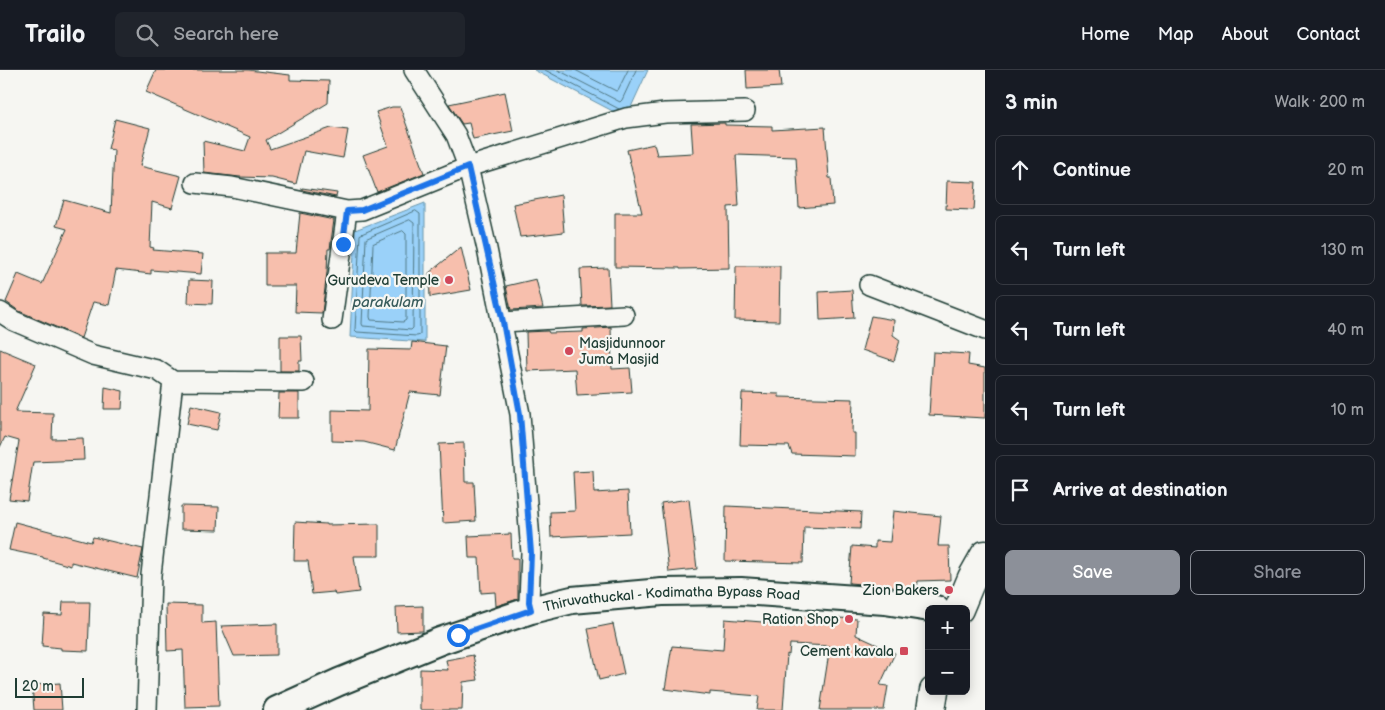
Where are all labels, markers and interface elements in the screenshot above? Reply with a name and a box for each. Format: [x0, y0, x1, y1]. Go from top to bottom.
search box [115, 12, 465, 57]
text: Trailo [25, 20, 85, 49]
icon: search [133, 21, 161, 49]
text: Search here [173, 23, 279, 46]
text: Home [1081, 24, 1130, 45]
text: Map [1158, 24, 1194, 45]
text: About [1222, 24, 1269, 45]
text: Contact [1297, 24, 1360, 45]
text: 3 min [1005, 90, 1058, 115]
text: Walk · 200 m [1275, 93, 1365, 112]
icon: ahead [1006, 156, 1034, 184]
text: Continue [1053, 159, 1131, 182]
text: 20 m [1328, 161, 1364, 180]
route end [332, 233, 355, 256]
icon: left [1006, 236, 1034, 264]
text: Turn left [1053, 239, 1125, 262]
text: 130 m [1321, 241, 1364, 260]
place label: Gurudeva Temple [327, 272, 439, 289]
marker: Gurudeva Temple [443, 274, 455, 286]
water label: parakulam [352, 293, 423, 312]
icon: left [1006, 316, 1034, 344]
text: Turn left [1053, 319, 1125, 342]
text: 40 m [1327, 321, 1364, 340]
place label: Masjidunnoor Juma Masjid [579, 335, 666, 368]
marker: Masjidunnoor Juma Masjid [563, 345, 575, 357]
icon: left [1006, 396, 1034, 424]
text: Turn left [1053, 399, 1125, 422]
text: 10 m [1331, 401, 1364, 420]
icon: arrive [1006, 476, 1034, 504]
text: Arrive at destination [1053, 479, 1228, 502]
button: Save [1005, 550, 1180, 595]
button: Share [1190, 550, 1365, 595]
place label: Zion Bakers [862, 582, 939, 599]
street label: Thiruvathuckal - Kodimatha Bypass Road [542, 583, 801, 616]
marker: Zion Bakers [943, 584, 955, 596]
map controls [925, 605, 970, 695]
button: + [925, 605, 970, 650]
place label: Ration Shop [762, 611, 839, 628]
marker: Ration Shop [843, 613, 855, 625]
route start [447, 624, 470, 647]
place label: Cement kavala [800, 643, 894, 660]
marker: Cement kavala [898, 645, 910, 657]
button: − [925, 650, 970, 695]
scale bar [15, 675, 84, 698]
text: 20 m [22, 678, 54, 695]

